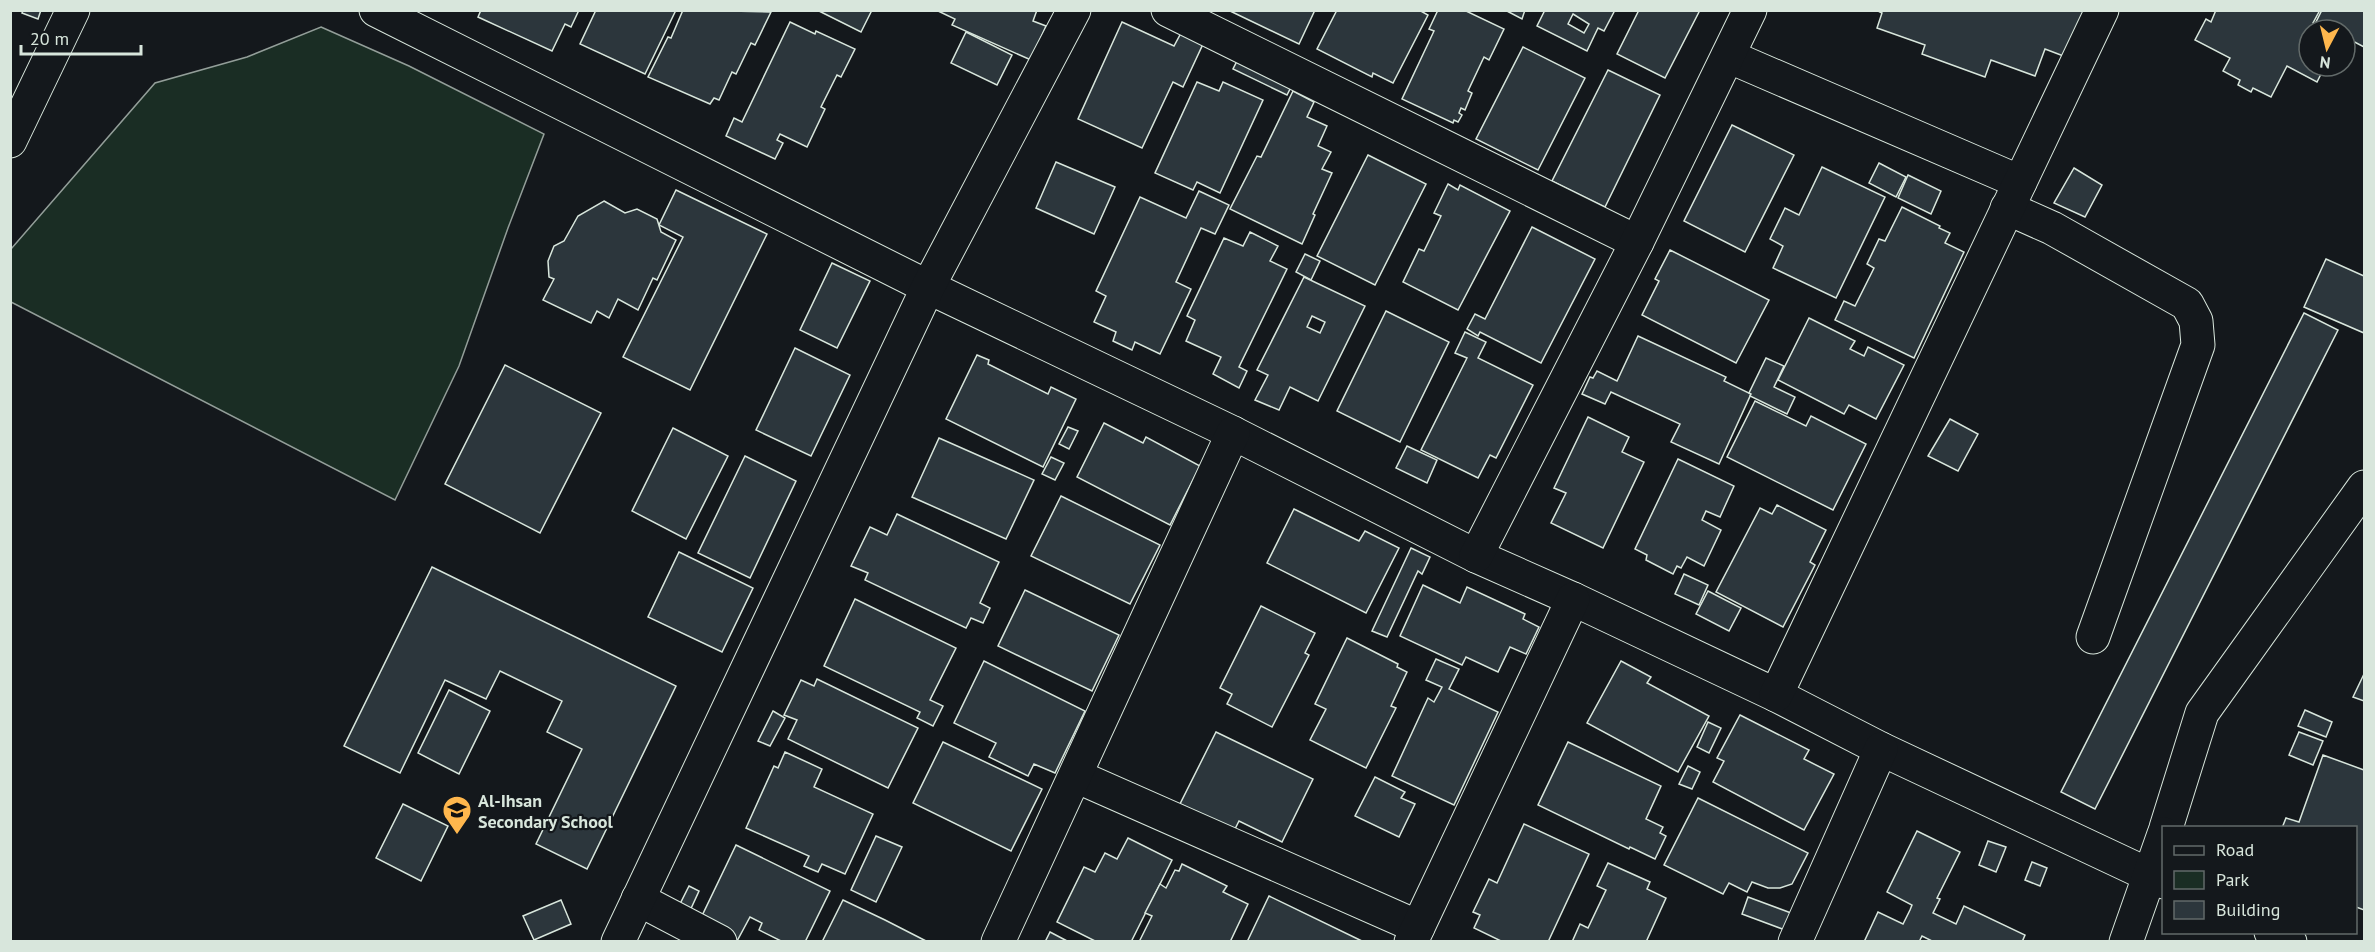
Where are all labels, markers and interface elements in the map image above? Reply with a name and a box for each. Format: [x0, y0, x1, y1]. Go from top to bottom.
scale bar [21, 18, 141, 56]
north arrow [2297, 18, 2357, 78]
text: 20 m [30, 27, 69, 50]
text: N [2319, 52, 2332, 73]
place label: Al-Ihsan Secondary School [478, 789, 613, 833]
school or university icon: Al-Ihsan Secondary School [441, 794, 473, 836]
legend [2162, 826, 2357, 934]
text: Road [2216, 838, 2254, 861]
text: Park [2216, 868, 2249, 891]
text: Building [2216, 898, 2280, 921]

